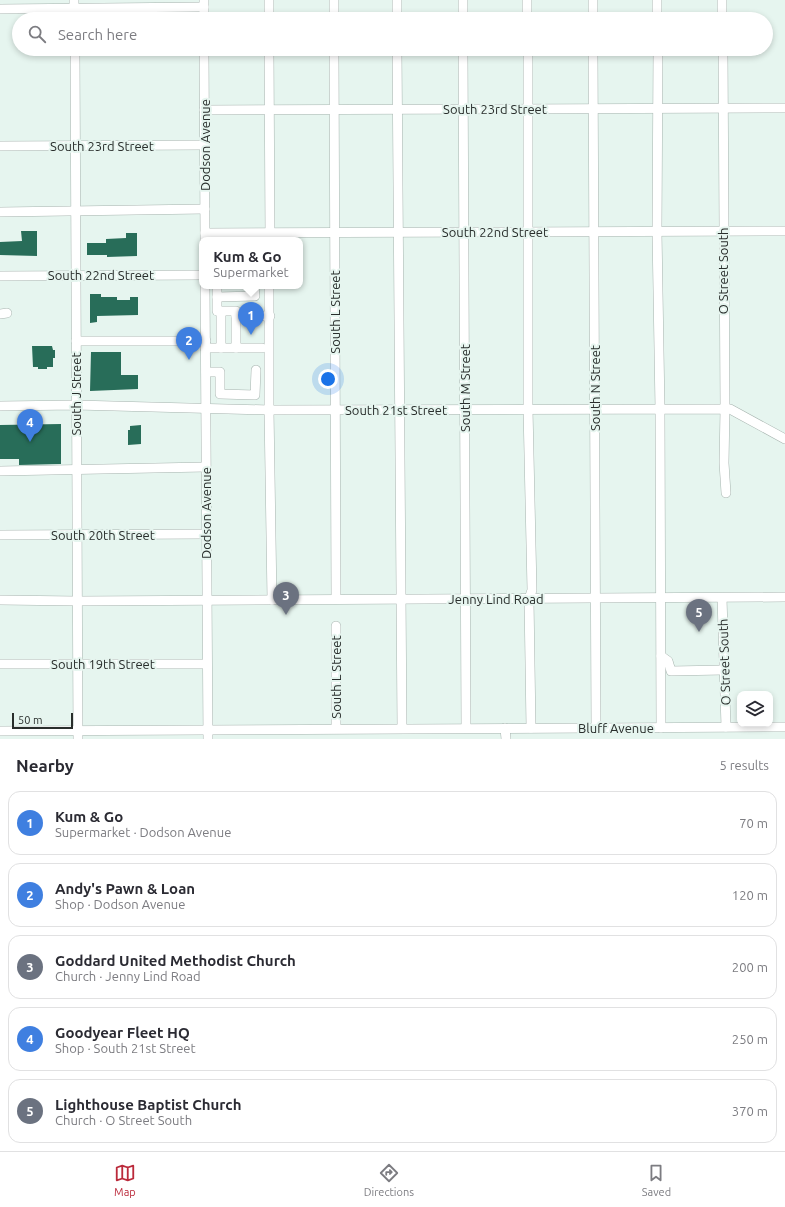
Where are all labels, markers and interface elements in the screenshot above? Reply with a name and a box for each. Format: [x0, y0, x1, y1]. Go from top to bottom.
search box [12, 12, 773, 56]
icon: search [26, 23, 48, 45]
text: Search here [58, 26, 137, 43]
street label: Dodson Avenue [198, 99, 212, 191]
street label: South 23rd Street [443, 102, 547, 116]
street label: South 23rd Street [50, 139, 154, 153]
street label: South 22nd Street [442, 225, 548, 239]
street label: O Street South [716, 228, 730, 314]
popup [199, 237, 303, 289]
text: Kum & Go [213, 248, 281, 265]
text: Supermarket [213, 265, 289, 279]
street label: South 22nd Street [48, 268, 154, 282]
street label: South L Street [328, 270, 342, 354]
pin: 1 [238, 302, 264, 335]
pin: 2 [176, 327, 202, 360]
street label: South M Street [458, 344, 472, 432]
street label: South N Street [588, 345, 602, 431]
street label: South J Street [69, 352, 83, 436]
your location [318, 369, 338, 389]
street label: South 21st Street [345, 403, 447, 417]
pin: 4 [17, 409, 43, 442]
street label: Dodson Avenue [199, 467, 213, 559]
street label: South 20th Street [51, 528, 155, 542]
pin: 3 [273, 582, 299, 615]
street label: Jenny Lind Road [448, 592, 544, 606]
pin: 5 [686, 599, 712, 632]
street label: O Street South [715, 618, 733, 706]
street label: South L Street [329, 635, 343, 719]
street label: South 19th Street [51, 657, 155, 671]
map controls [737, 691, 773, 727]
button: layers [737, 691, 773, 727]
scale bar [12, 711, 73, 730]
text: 50 m [18, 714, 42, 726]
street label: Bluff Avenue [578, 721, 654, 735]
text: Nearby [16, 756, 74, 775]
text: 5 results [719, 758, 769, 772]
text: Kum & Go [55, 808, 123, 825]
text: 1 [26, 816, 34, 830]
text: 70 m [739, 816, 768, 830]
text: Supermarket · Dodson Avenue [55, 825, 231, 839]
text: Andy's Pawn & Loan [55, 880, 195, 897]
text: 2 [26, 888, 34, 902]
text: 120 m [732, 888, 768, 902]
text: Shop · Dodson Avenue [55, 897, 185, 911]
text: Goddard United Methodist Church [55, 952, 296, 969]
text: 3 [26, 960, 34, 974]
text: 200 m [732, 960, 768, 974]
text: Church · Jenny Lind Road [55, 969, 201, 983]
text: Goodyear Fleet HQ [55, 1024, 190, 1041]
text: 4 [26, 1032, 34, 1046]
text: 250 m [732, 1032, 768, 1046]
text: Shop · South 21st Street [55, 1041, 196, 1055]
text: Lighthouse Baptist Church [55, 1096, 242, 1113]
text: 5 [26, 1104, 34, 1118]
text: 370 m [732, 1104, 768, 1118]
text: Church · O Street South [55, 1113, 192, 1127]
tab: Map [114, 1162, 136, 1198]
tab: Directions [364, 1162, 414, 1198]
tab: Saved [642, 1162, 671, 1198]

